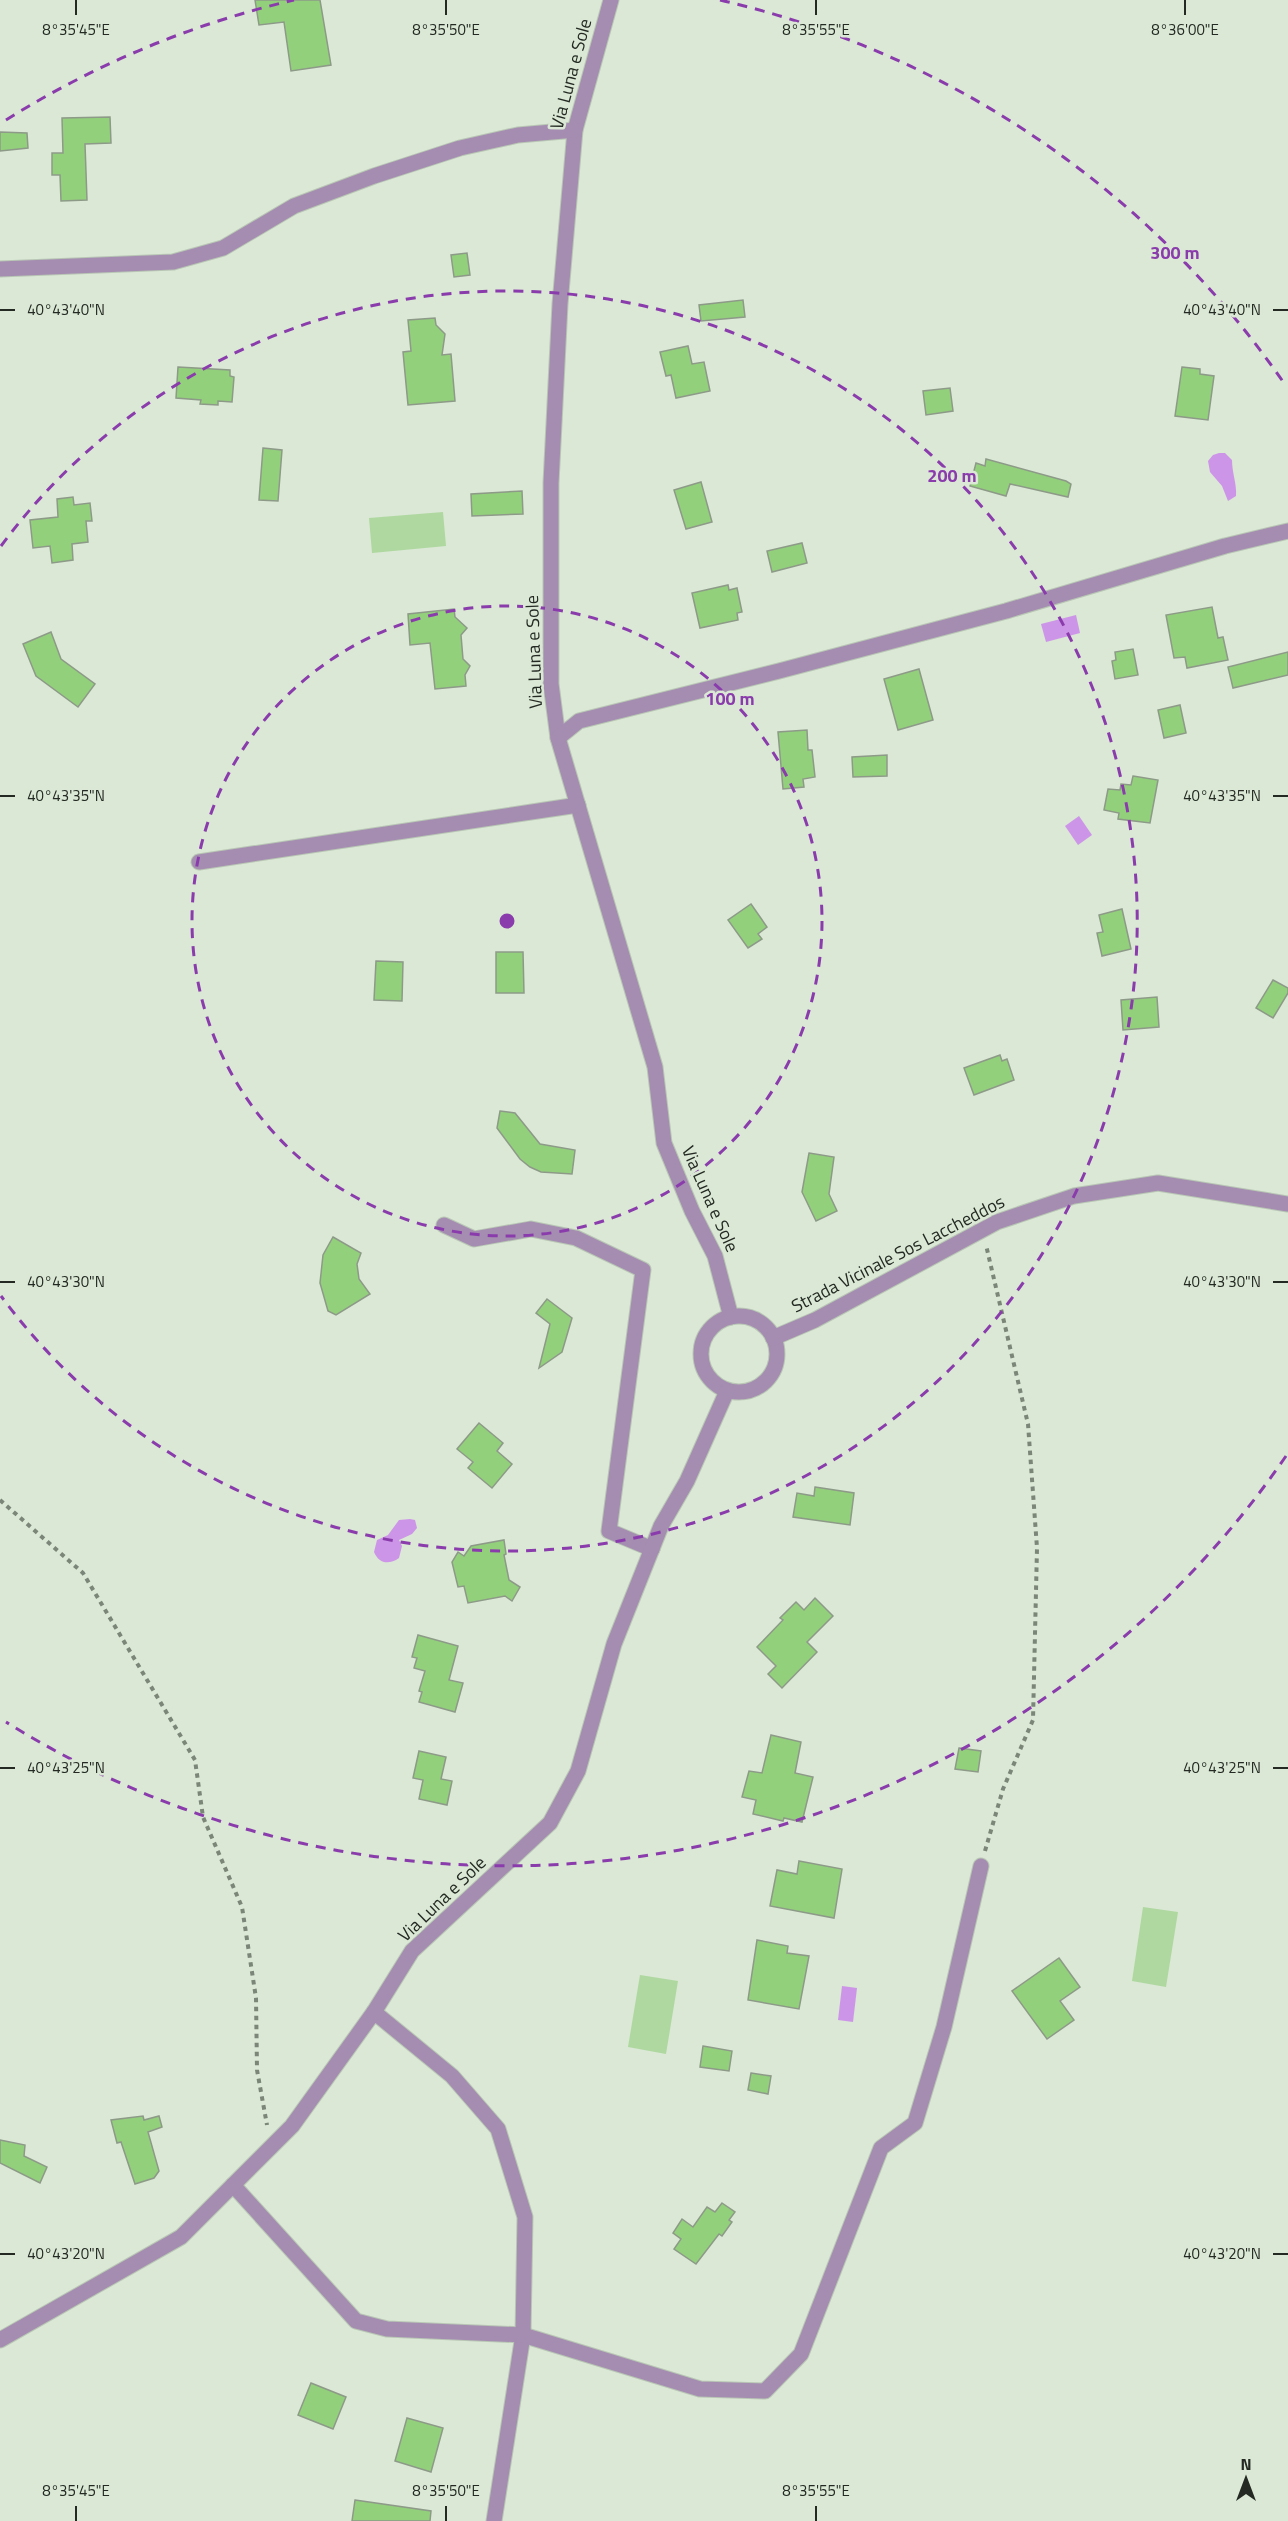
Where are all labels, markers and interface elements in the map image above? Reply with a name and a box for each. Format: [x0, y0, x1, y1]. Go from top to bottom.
street label: Via Luna e Sole [543, 15, 598, 132]
text: 8°35'45"E [42, 18, 110, 41]
text: 8°35'50"E [412, 18, 480, 41]
text: 8°35'55"E [782, 18, 850, 41]
text: 8°36'00"E [1151, 18, 1219, 41]
text: 300 m [1150, 239, 1200, 266]
text: 40°43'40"N [27, 298, 105, 321]
text: 40°43'40"N [1183, 298, 1261, 321]
text: 200 m [927, 462, 977, 489]
street label: Via Luna e Sole [518, 595, 549, 709]
text: 100 m [705, 685, 755, 712]
text: 40°43'35"N [27, 784, 105, 807]
text: 40°43'35"N [1183, 784, 1261, 807]
centre of rings [497, 911, 517, 931]
street label: Via Luna e Sole [675, 1141, 746, 1256]
street label: Strada Vicinale Sos Laccheddos [786, 1188, 1009, 1319]
text: 40°43'30"N [27, 1270, 105, 1293]
text: 40°43'30"N [1183, 1270, 1261, 1293]
text: 40°43'25"N [27, 1756, 105, 1779]
text: 40°43'25"N [1183, 1756, 1261, 1779]
street label: Via Luna e Sole [391, 1849, 492, 1948]
text: 40°43'20"N [27, 2242, 105, 2265]
text: 40°43'20"N [1183, 2242, 1261, 2265]
north arrow [1216, 2449, 1276, 2509]
text: N [1240, 2452, 1252, 2476]
text: 8°35'45"E [42, 2479, 110, 2502]
text: 8°35'50"E [412, 2479, 480, 2502]
text: 8°35'55"E [782, 2479, 850, 2502]

